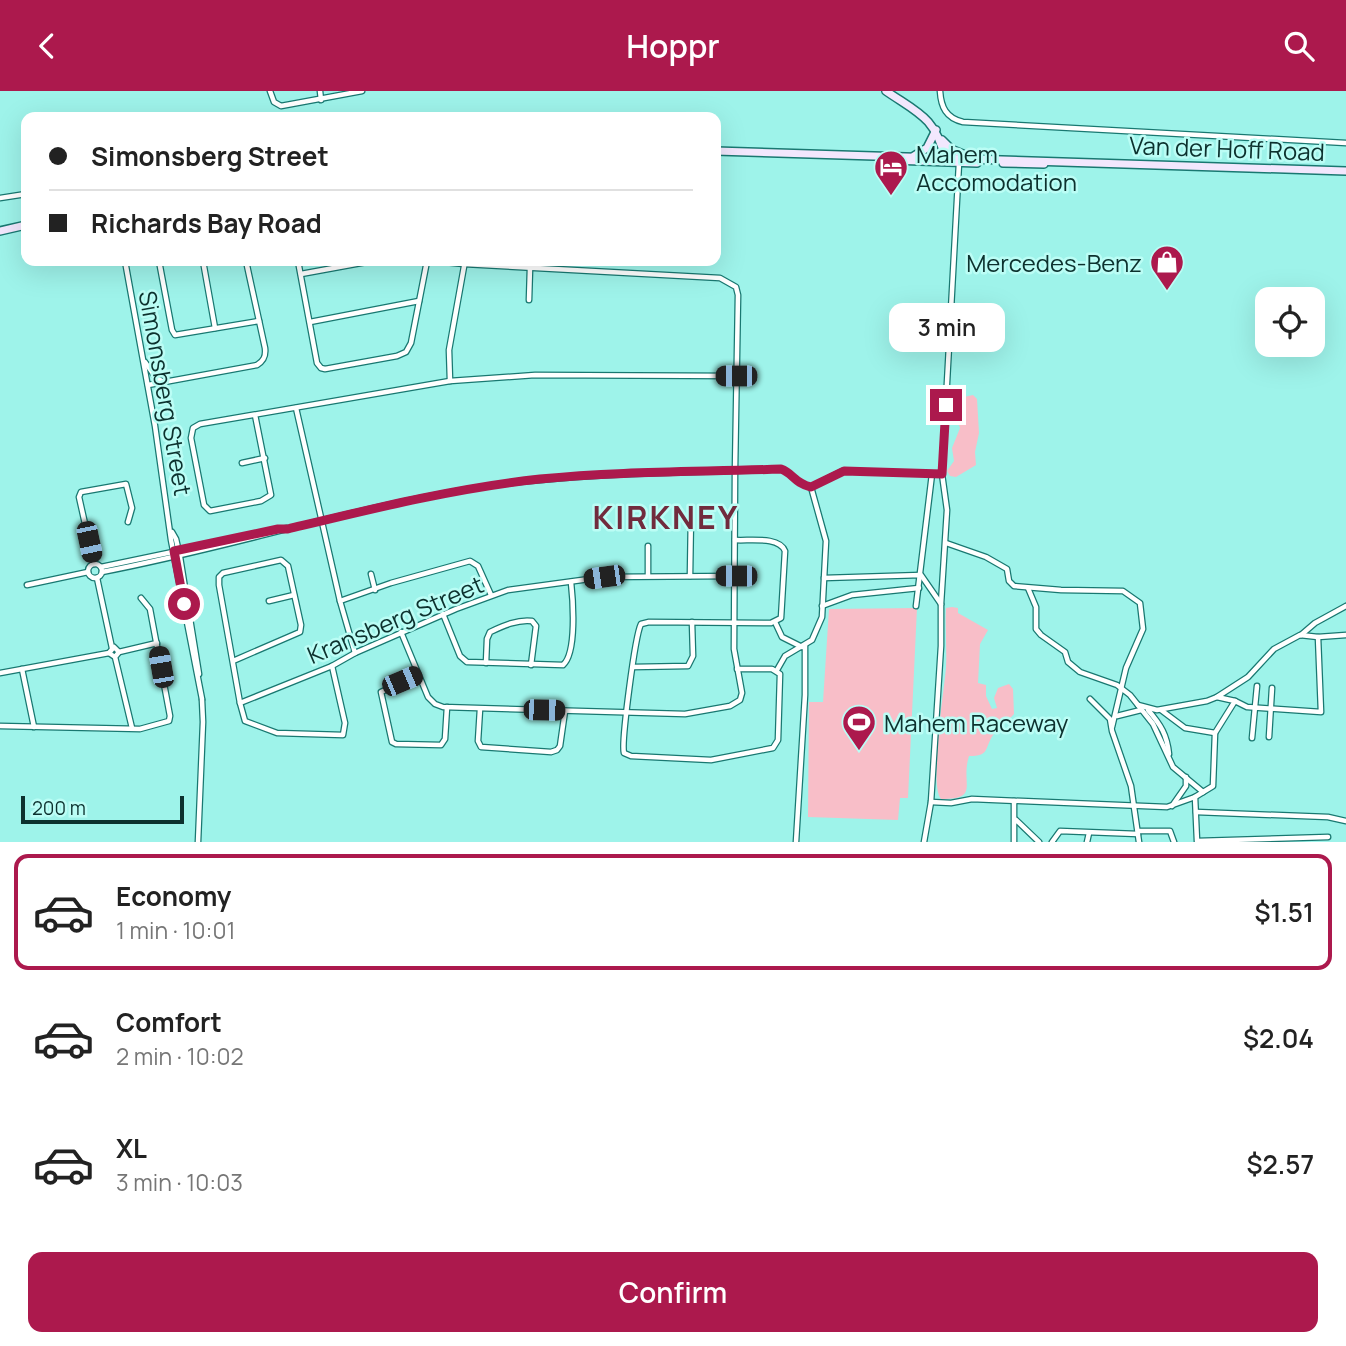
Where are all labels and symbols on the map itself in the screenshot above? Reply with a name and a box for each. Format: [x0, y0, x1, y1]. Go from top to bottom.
street label: Van der Hoff Road [1129, 128, 1325, 168]
place label: Mahem Accomodation [916, 137, 1077, 198]
hotel icon: Mahem Accomodation [872, 148, 910, 197]
shop icon: Mercedes-Benz [1148, 243, 1186, 292]
place label: Mercedes-Benz [966, 246, 1142, 279]
street label: Simonsberg Street [132, 288, 200, 498]
callout: 3 min [888, 303, 1004, 353]
car [716, 366, 758, 387]
route end [930, 389, 962, 421]
district label: KIRKNEY [593, 495, 739, 539]
car [75, 519, 104, 565]
car [582, 564, 627, 590]
car [716, 566, 758, 587]
street label: Kransberg Street [302, 567, 488, 671]
route start [168, 588, 200, 620]
car [148, 644, 175, 690]
car [379, 663, 426, 699]
car [523, 699, 566, 721]
sports icon: Mahem Raceway [840, 703, 878, 752]
place label: Mahem Raceway [884, 706, 1069, 739]
scale bar [21, 793, 184, 825]

